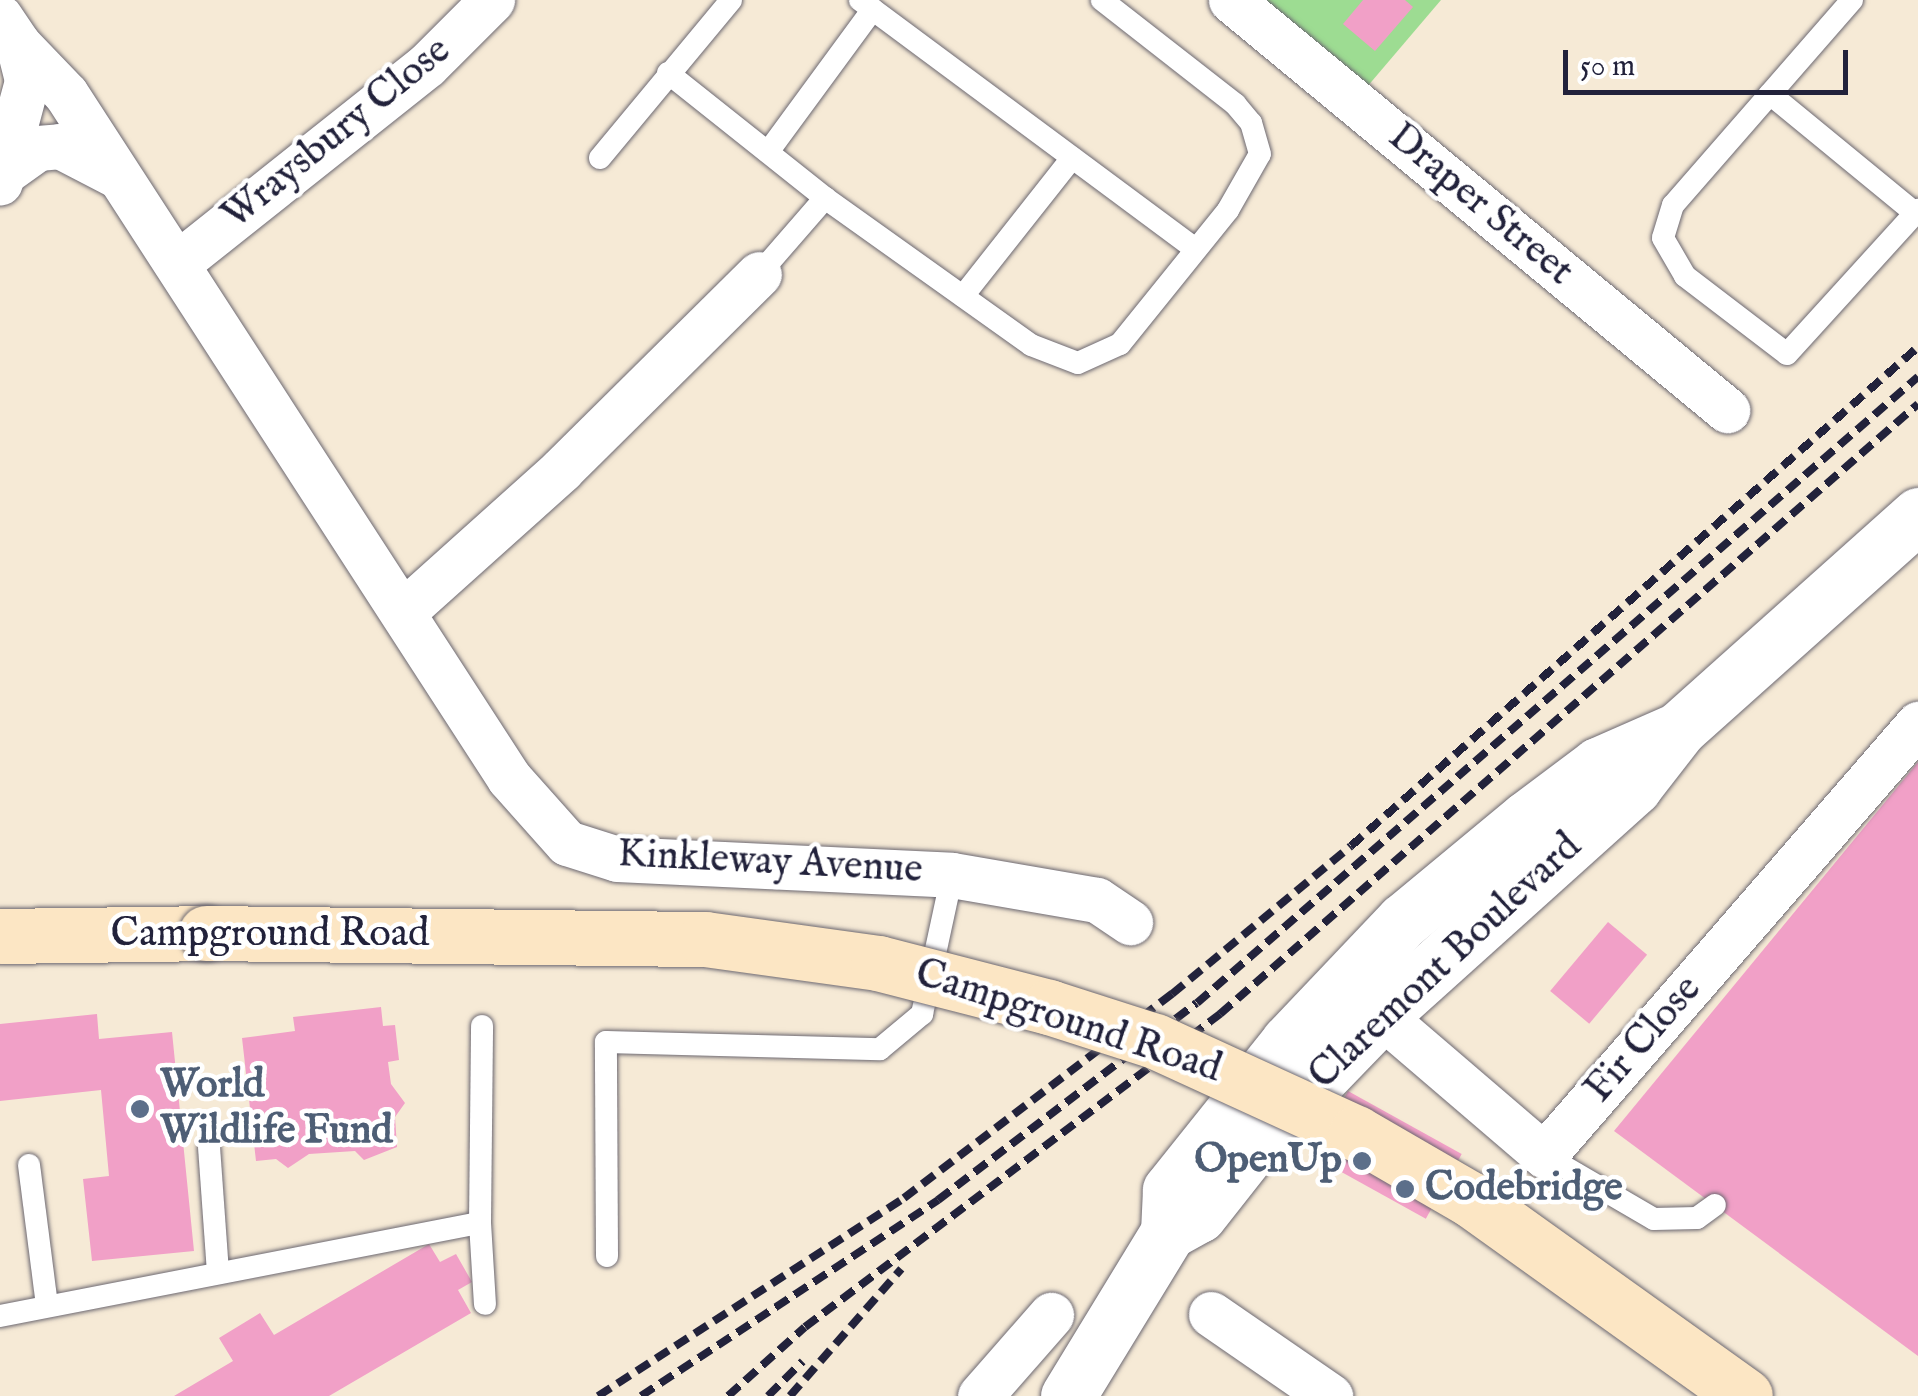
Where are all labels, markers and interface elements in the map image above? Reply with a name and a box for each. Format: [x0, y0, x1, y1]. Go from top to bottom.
street label: Wraysbury Close [213, 27, 461, 241]
scale bar [1568, 30, 1853, 92]
text: 50 m [1580, 48, 1635, 86]
street label: Draper Street [1378, 114, 1582, 296]
street label: Claremont Boulevard [1300, 824, 1592, 1100]
street label: Kinkleway Avenue [616, 831, 924, 895]
street label: Campground Road [111, 911, 429, 959]
street label: Campground Road [909, 950, 1227, 1094]
street label: Fir Close [1576, 967, 1712, 1113]
place label: World Wildlife Fund [160, 1062, 393, 1156]
marker: World Wildlife Fund [129, 1098, 151, 1120]
place label: OpenUp [1194, 1137, 1342, 1185]
marker: OpenUp [1351, 1150, 1373, 1172]
place label: Codebridge [1425, 1165, 1623, 1213]
marker: Codebridge [1394, 1178, 1416, 1200]

